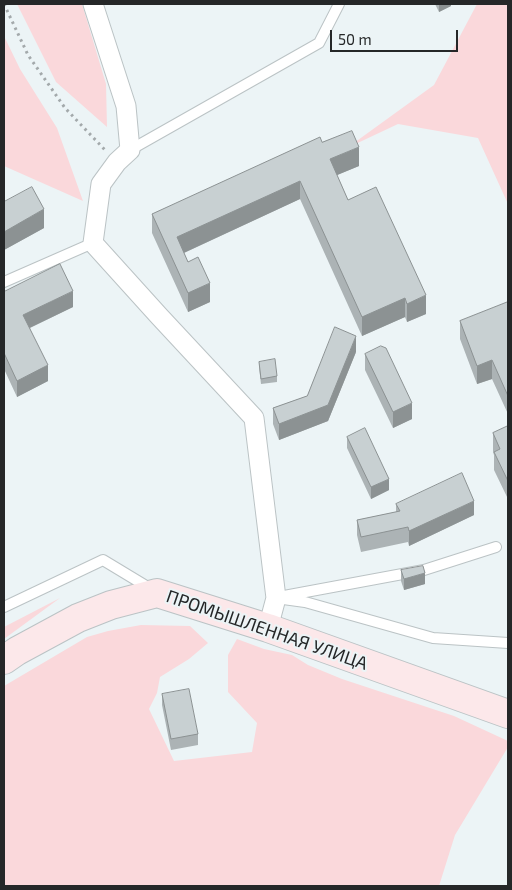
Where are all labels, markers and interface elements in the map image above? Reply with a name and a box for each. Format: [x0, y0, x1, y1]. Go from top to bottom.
scale bar [332, 20, 460, 52]
text: 50 m [338, 30, 372, 48]
street label: ПРОМЫШЛЕННАЯ УЛИЦА [163, 585, 371, 675]

